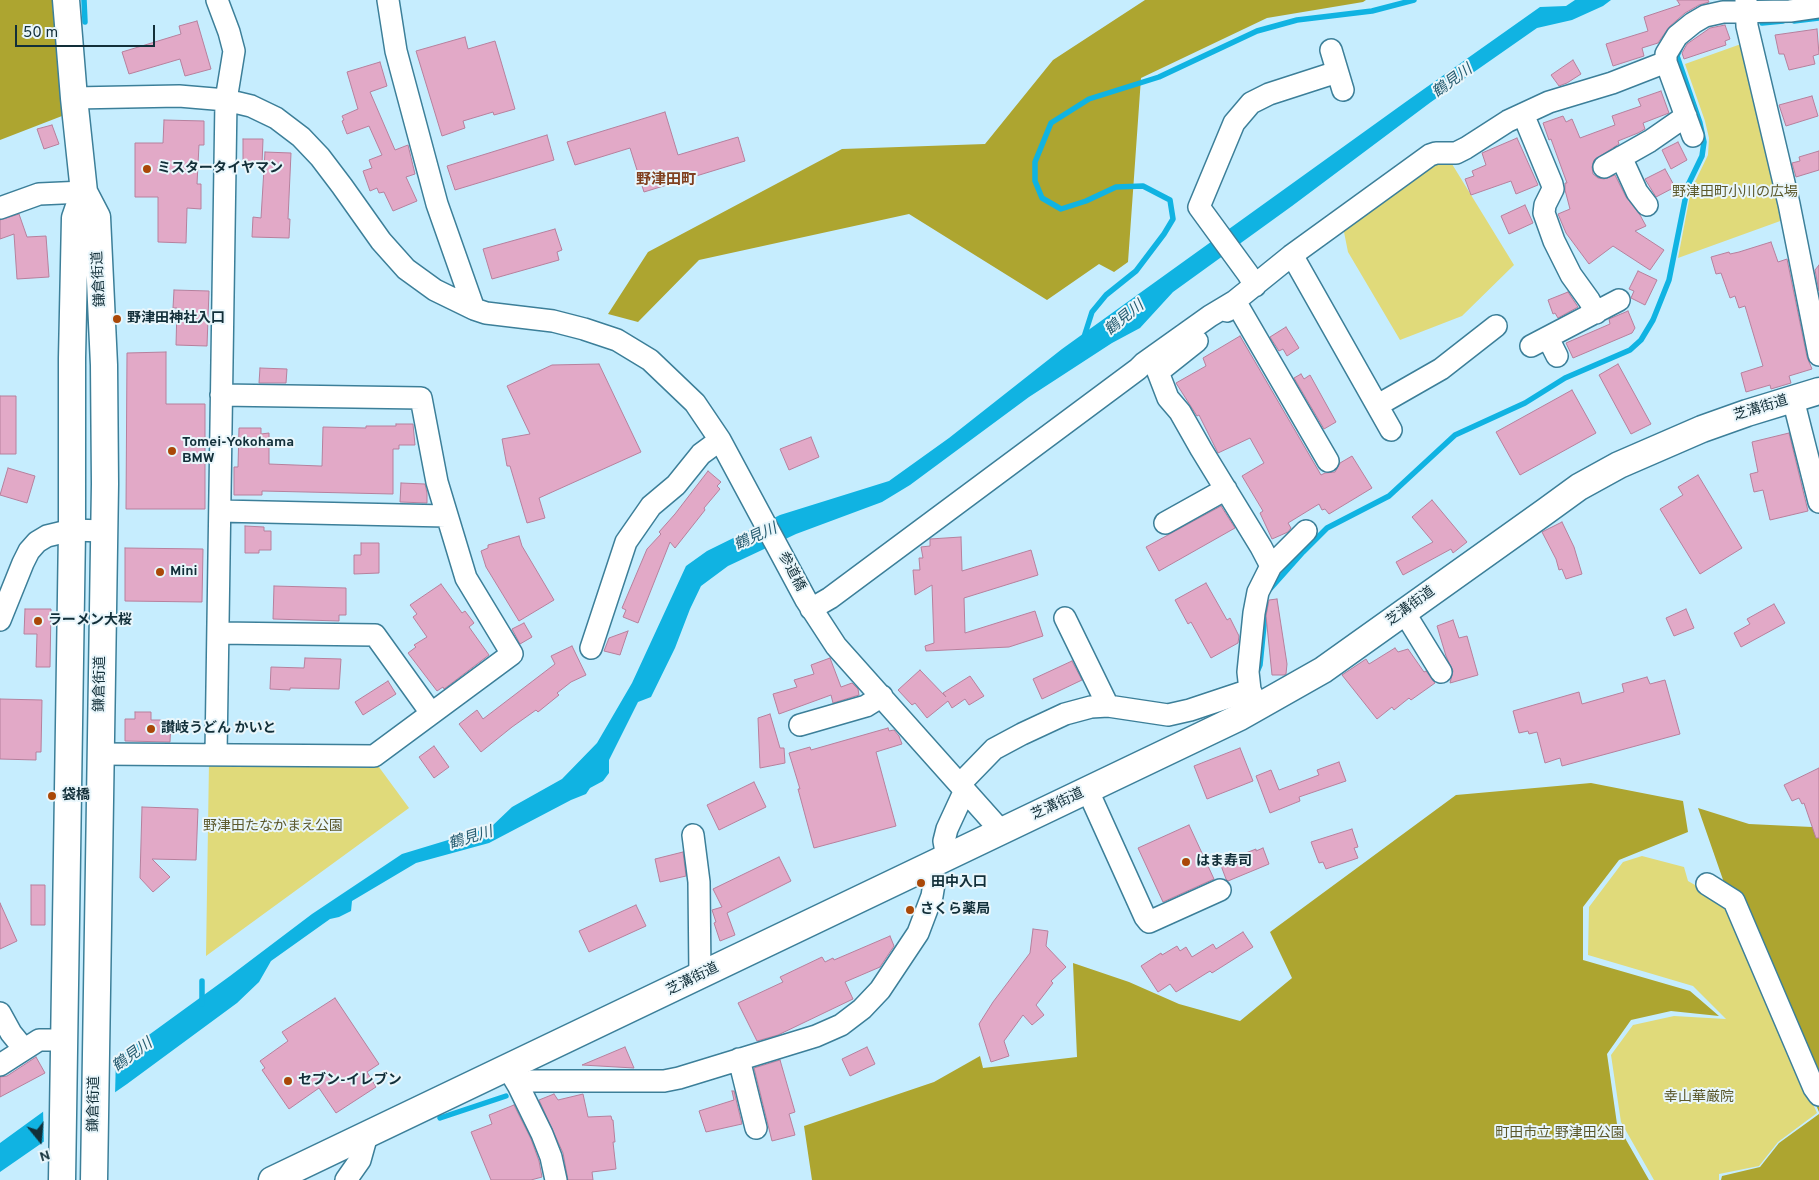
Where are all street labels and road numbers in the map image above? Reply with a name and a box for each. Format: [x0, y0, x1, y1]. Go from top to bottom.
street label: 鎌倉街道 [90, 251, 110, 307]
street label: 芝溝街道 [1732, 393, 1790, 425]
street label: 参道橋 [774, 550, 808, 594]
street label: 芝溝街道 [1383, 584, 1439, 630]
street label: 鎌倉街道 [92, 656, 110, 712]
street label: 芝溝街道 [1029, 786, 1087, 824]
street label: 芝溝街道 [664, 960, 722, 1000]
street label: 鎌倉街道 [86, 1076, 104, 1132]

